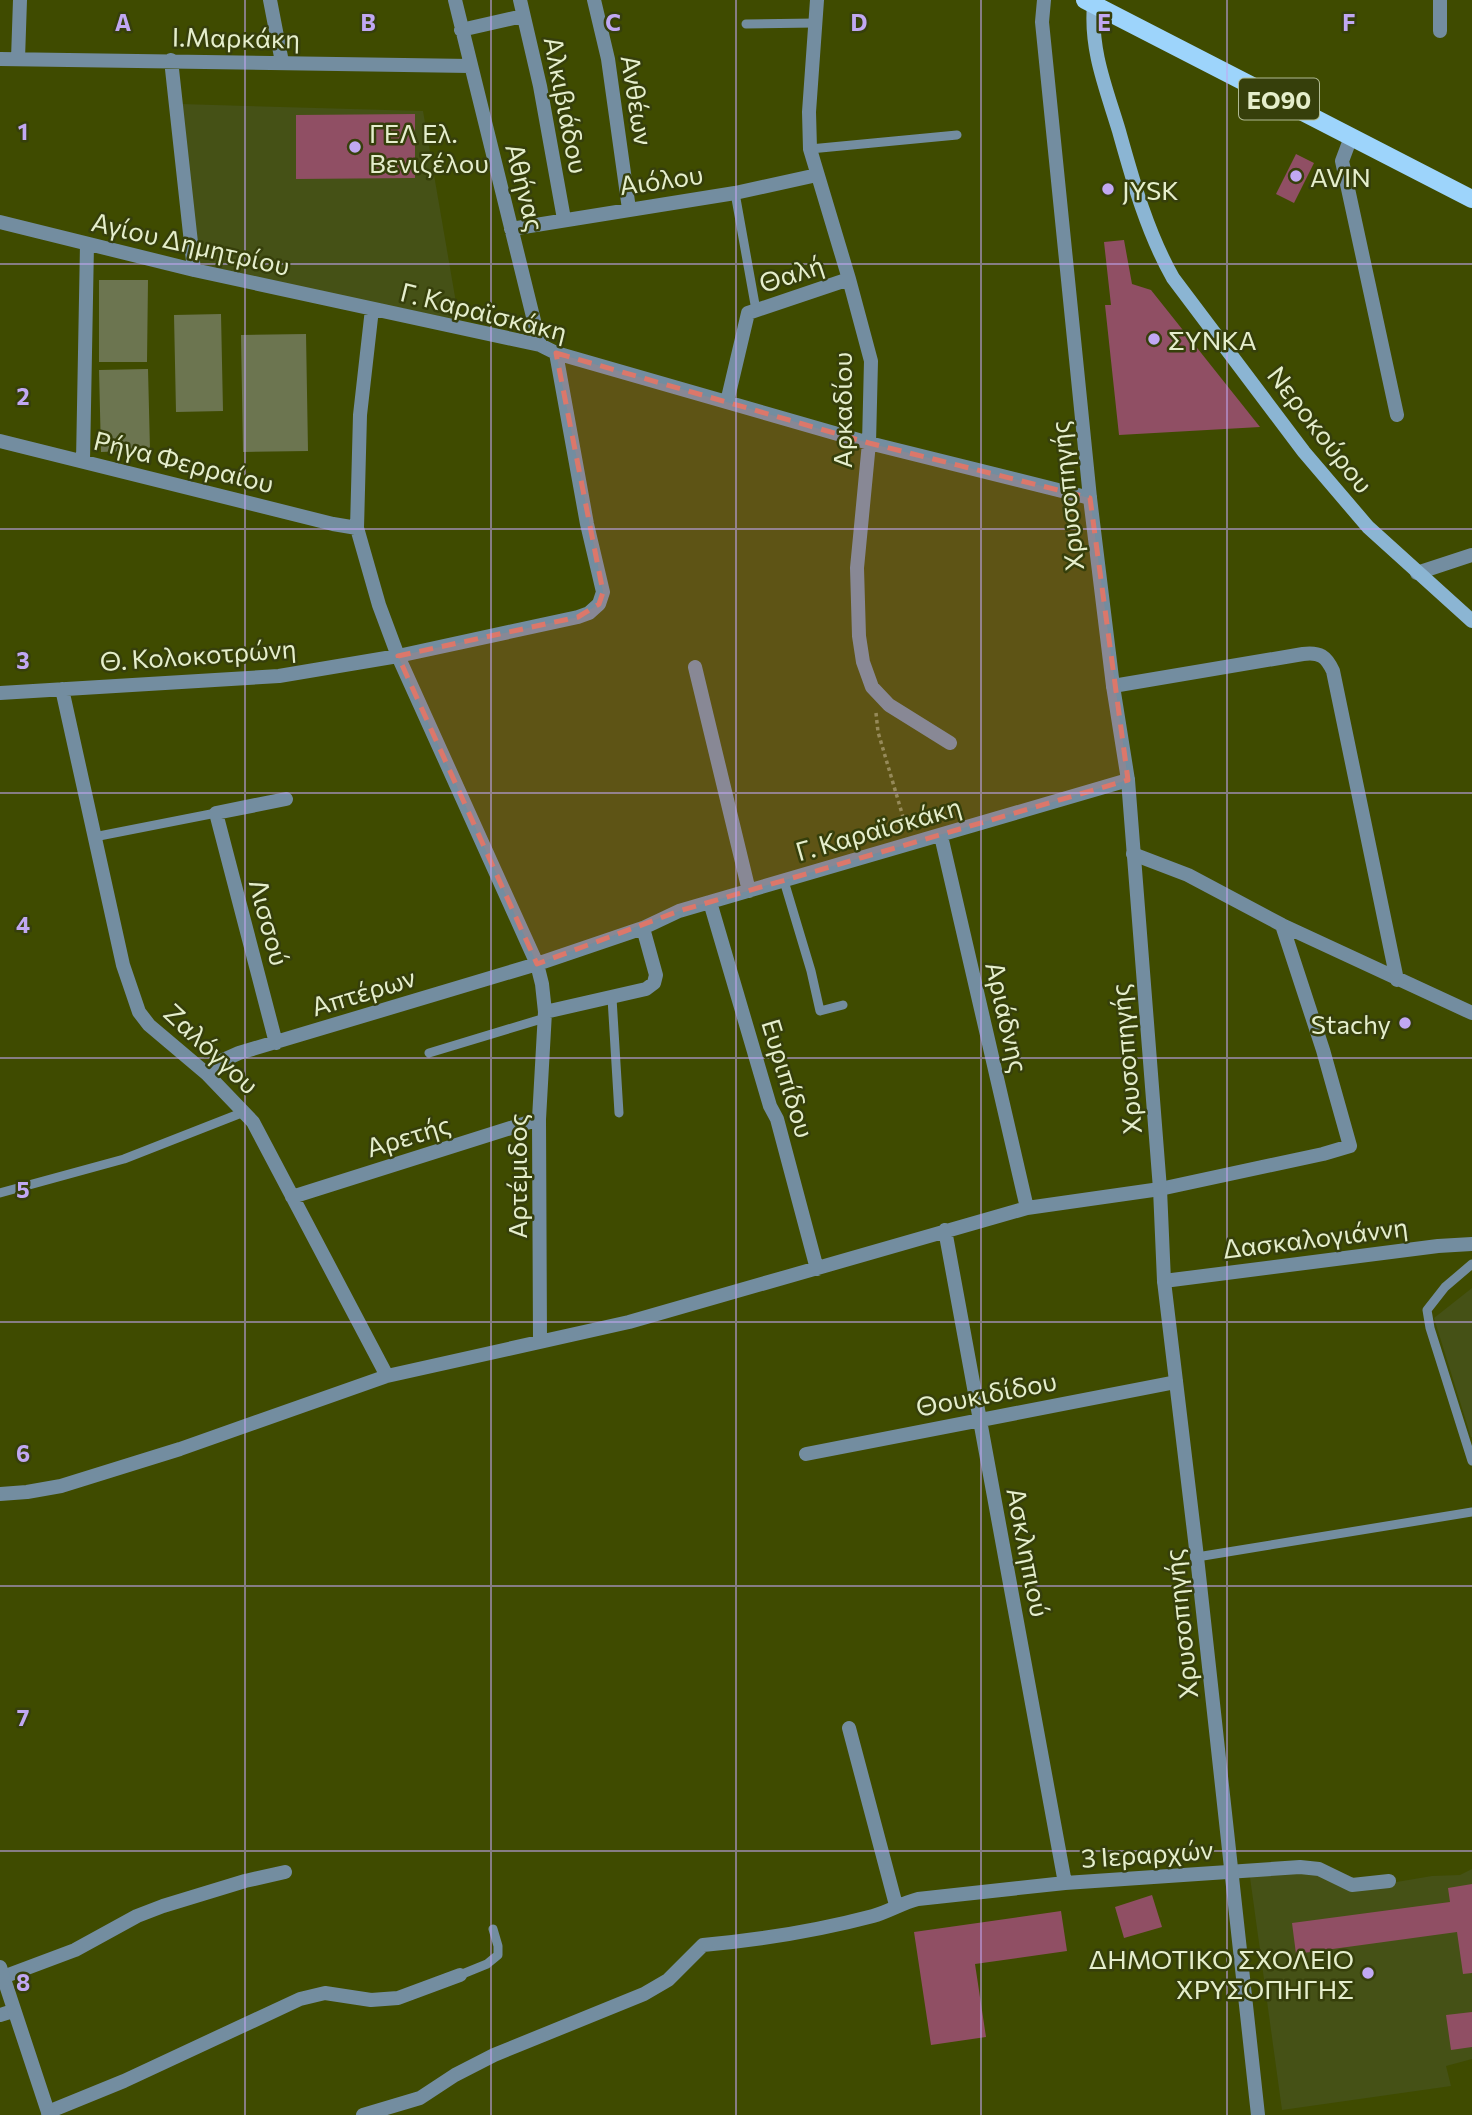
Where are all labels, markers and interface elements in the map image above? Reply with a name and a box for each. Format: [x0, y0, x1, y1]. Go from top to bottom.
text: A [115, 8, 132, 36]
text: B [360, 8, 376, 36]
text: C [605, 8, 621, 36]
text: D [851, 8, 868, 36]
text: E [1097, 8, 1111, 36]
text: F [1342, 8, 1356, 36]
street label: Ι.Μαρκάκη [172, 20, 300, 54]
street label: Αλκιβιάδου [539, 34, 595, 176]
street label: Ανθέων [616, 53, 660, 147]
road number: ΕΟ90 [1239, 78, 1319, 119]
text: 1 [18, 117, 28, 145]
place label: ΓΕΛ Ελ. Βενιζέλου [369, 117, 489, 178]
marker: ΓΕΛ Ελ. Βενιζέλου [347, 139, 363, 155]
street label: Αθήνας [500, 140, 552, 234]
street label: Αιόλου [617, 158, 705, 200]
place label: AVIN [1310, 161, 1371, 192]
marker: AVIN [1288, 168, 1304, 184]
place label: JYSK [1122, 174, 1179, 205]
marker: JYSK [1100, 181, 1116, 197]
street label: Αγίου Δημητρίου [89, 205, 293, 281]
street label: Θαλή [755, 248, 827, 298]
street label: Γ. Καραϊσκάκη [397, 275, 571, 347]
place label: ΣΥΝΚΑ [1168, 324, 1257, 355]
marker: ΣΥΝΚΑ [1146, 331, 1162, 347]
street label: Αρκαδίου [826, 352, 857, 468]
street label: Νεροκούρου [1262, 359, 1380, 499]
text: 2 [16, 382, 30, 410]
street label: Χρυσοπηγής [1043, 419, 1089, 573]
street label: Ρήγα Φερραίου [91, 424, 277, 498]
street label: Θ. Κολοκοτρώνη [99, 632, 297, 676]
text: 3 [16, 646, 30, 674]
street label: Γ. Καραϊσκάκη [792, 790, 964, 866]
street label: Λισσού [244, 875, 296, 969]
text: 4 [16, 910, 30, 938]
street label: Αριάδνης [980, 958, 1036, 1076]
street label: Απτέρων [307, 960, 419, 1022]
street label: Χρυσοπηγής [1103, 983, 1147, 1135]
street label: Ζαλόγγου [158, 996, 266, 1100]
place label: Stachy [1311, 1008, 1391, 1039]
street label: Ευριπίδου [756, 1015, 822, 1141]
marker: Stachy [1397, 1015, 1413, 1031]
street label: Αρετής [362, 1108, 454, 1162]
street label: Αρτέμιδος [501, 1113, 532, 1239]
text: 5 [16, 1175, 30, 1203]
street label: Δασκαλογιάννη [1221, 1210, 1409, 1264]
street label: Θουκιδίδου [913, 1364, 1059, 1422]
text: 6 [16, 1439, 30, 1467]
street label: Ασκληπιού [1001, 1485, 1057, 1619]
street label: Χρυσοπηγής [1157, 1547, 1203, 1701]
text: 7 [17, 1703, 29, 1731]
street label: 3 Ιεραρχών [1080, 1833, 1214, 1873]
place label: ΔΗΜΟΤΙΚΟ ΣΧΟΛΕΙΟ ΧΡΥΣΟΠΗΓΗΣ [1088, 1943, 1354, 2004]
marker: ΔΗΜΟΤΙΚΟ ΣΧΟΛΕΙΟ ΧΡΥΣΟΠΗΓΗΣ [1360, 1965, 1376, 1981]
text: 8 [16, 1968, 30, 1996]

